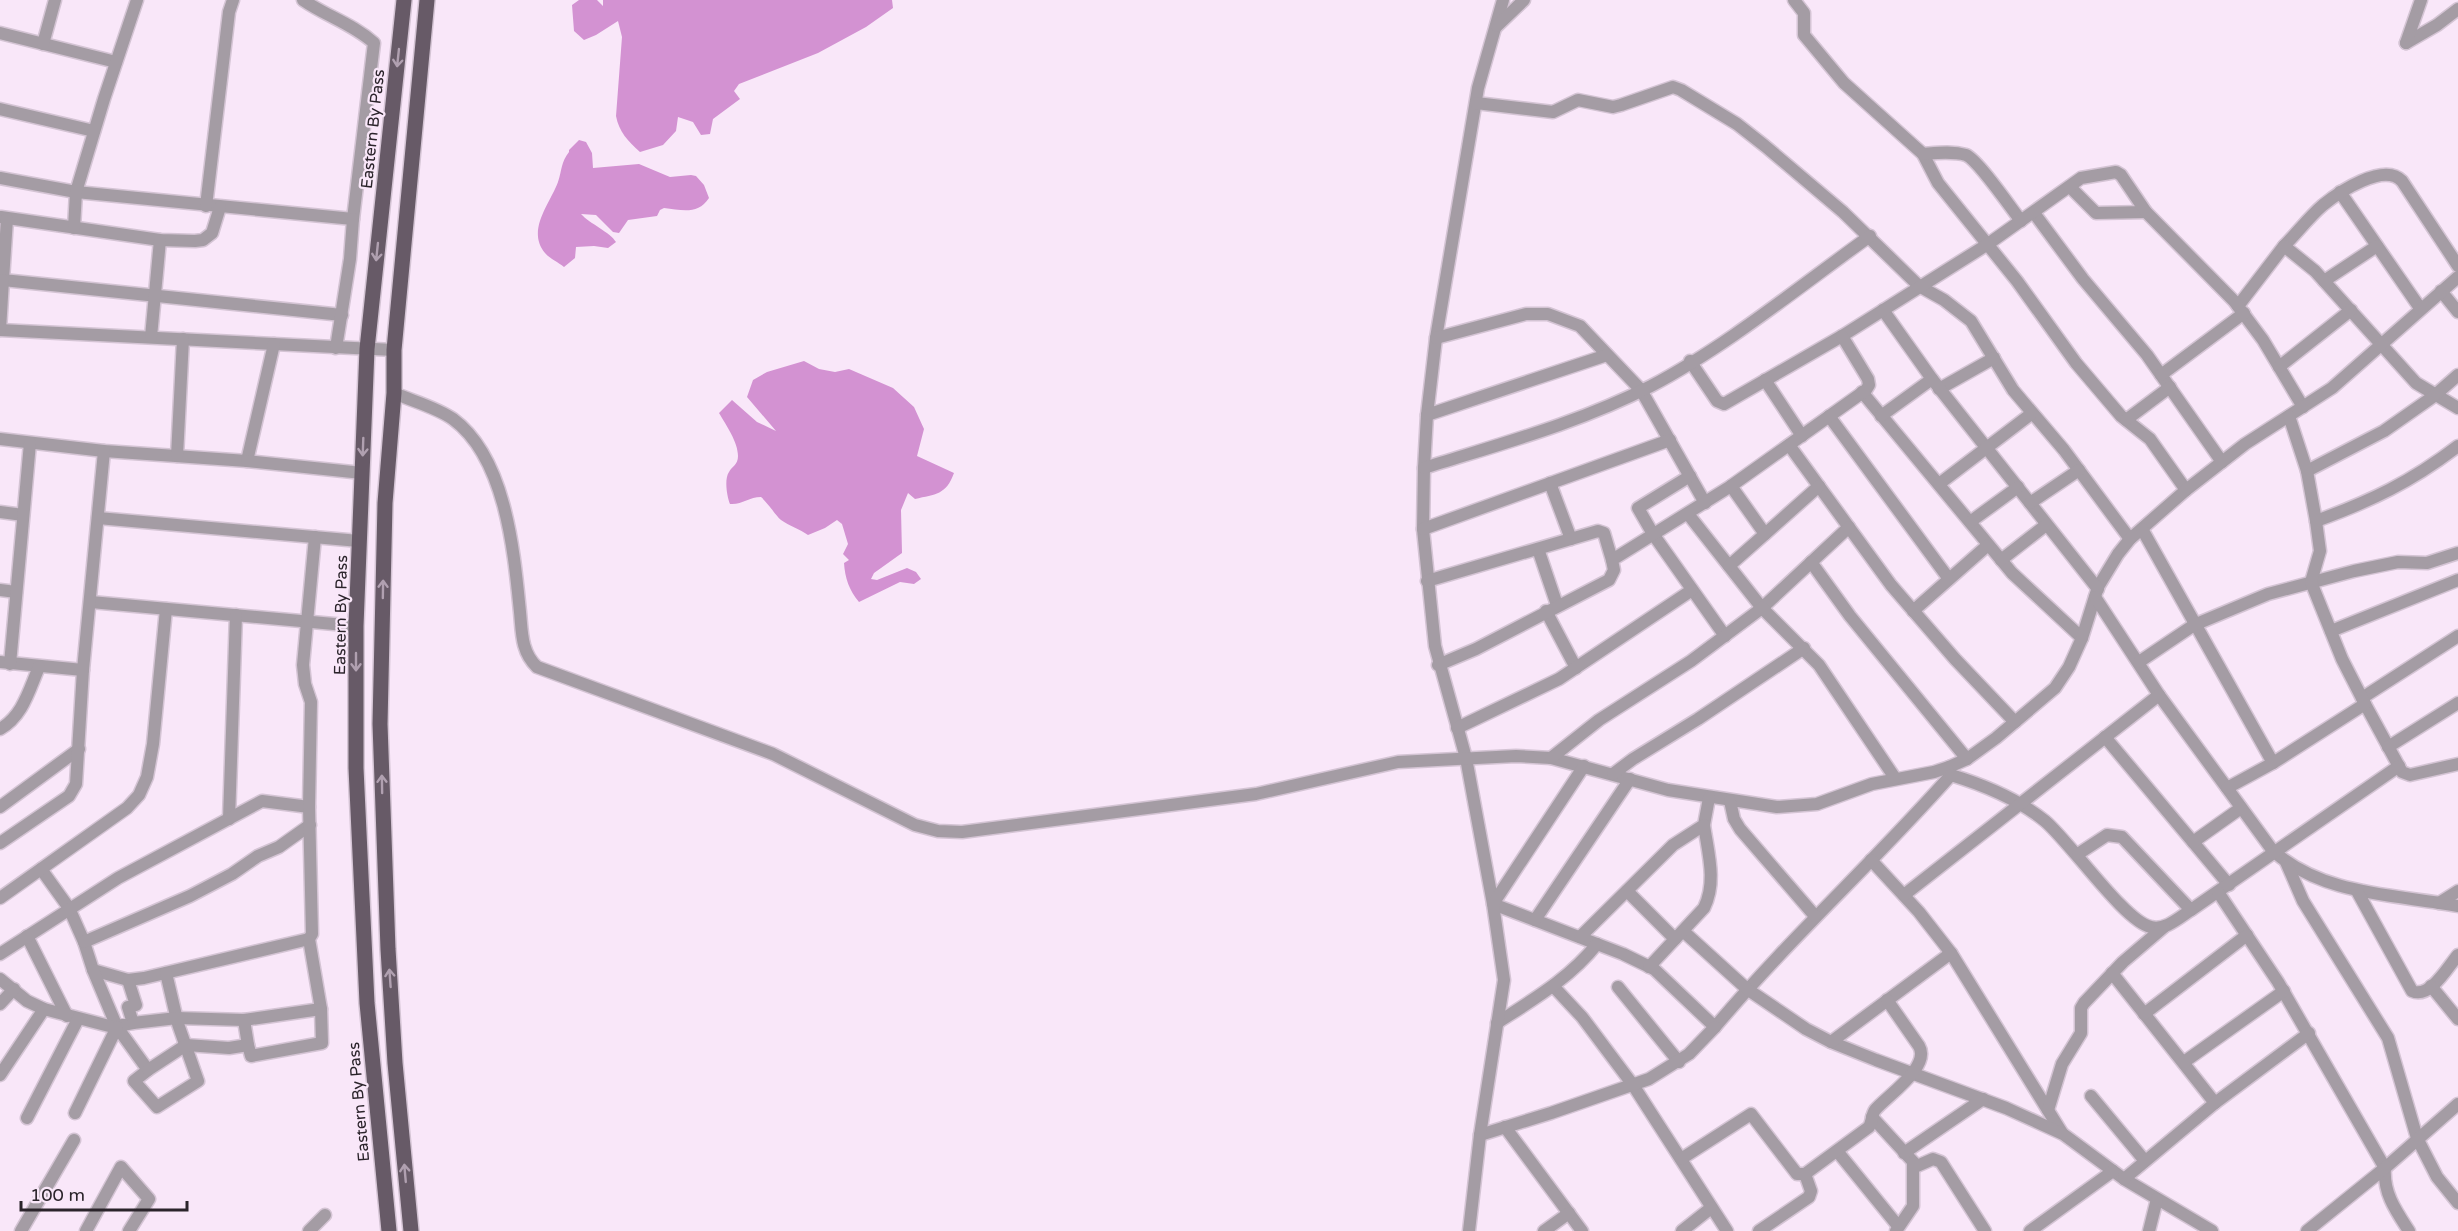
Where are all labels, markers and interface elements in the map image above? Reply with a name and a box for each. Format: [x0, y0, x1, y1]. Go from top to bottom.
one-way arrow [392, 48, 403, 68]
street label: Eastern By Pass [357, 68, 389, 190]
one-way arrow [371, 242, 382, 262]
one-way arrow [358, 436, 369, 456]
street label: Eastern By Pass [330, 555, 352, 675]
one-way arrow [378, 579, 389, 599]
one-way arrow [350, 652, 362, 672]
one-way arrow [376, 774, 387, 794]
one-way arrow [384, 969, 395, 989]
street label: Eastern By Pass [344, 1041, 374, 1163]
one-way arrow [399, 1163, 410, 1183]
scale bar [21, 1174, 188, 1212]
text: 100 m [30, 1184, 85, 1206]

